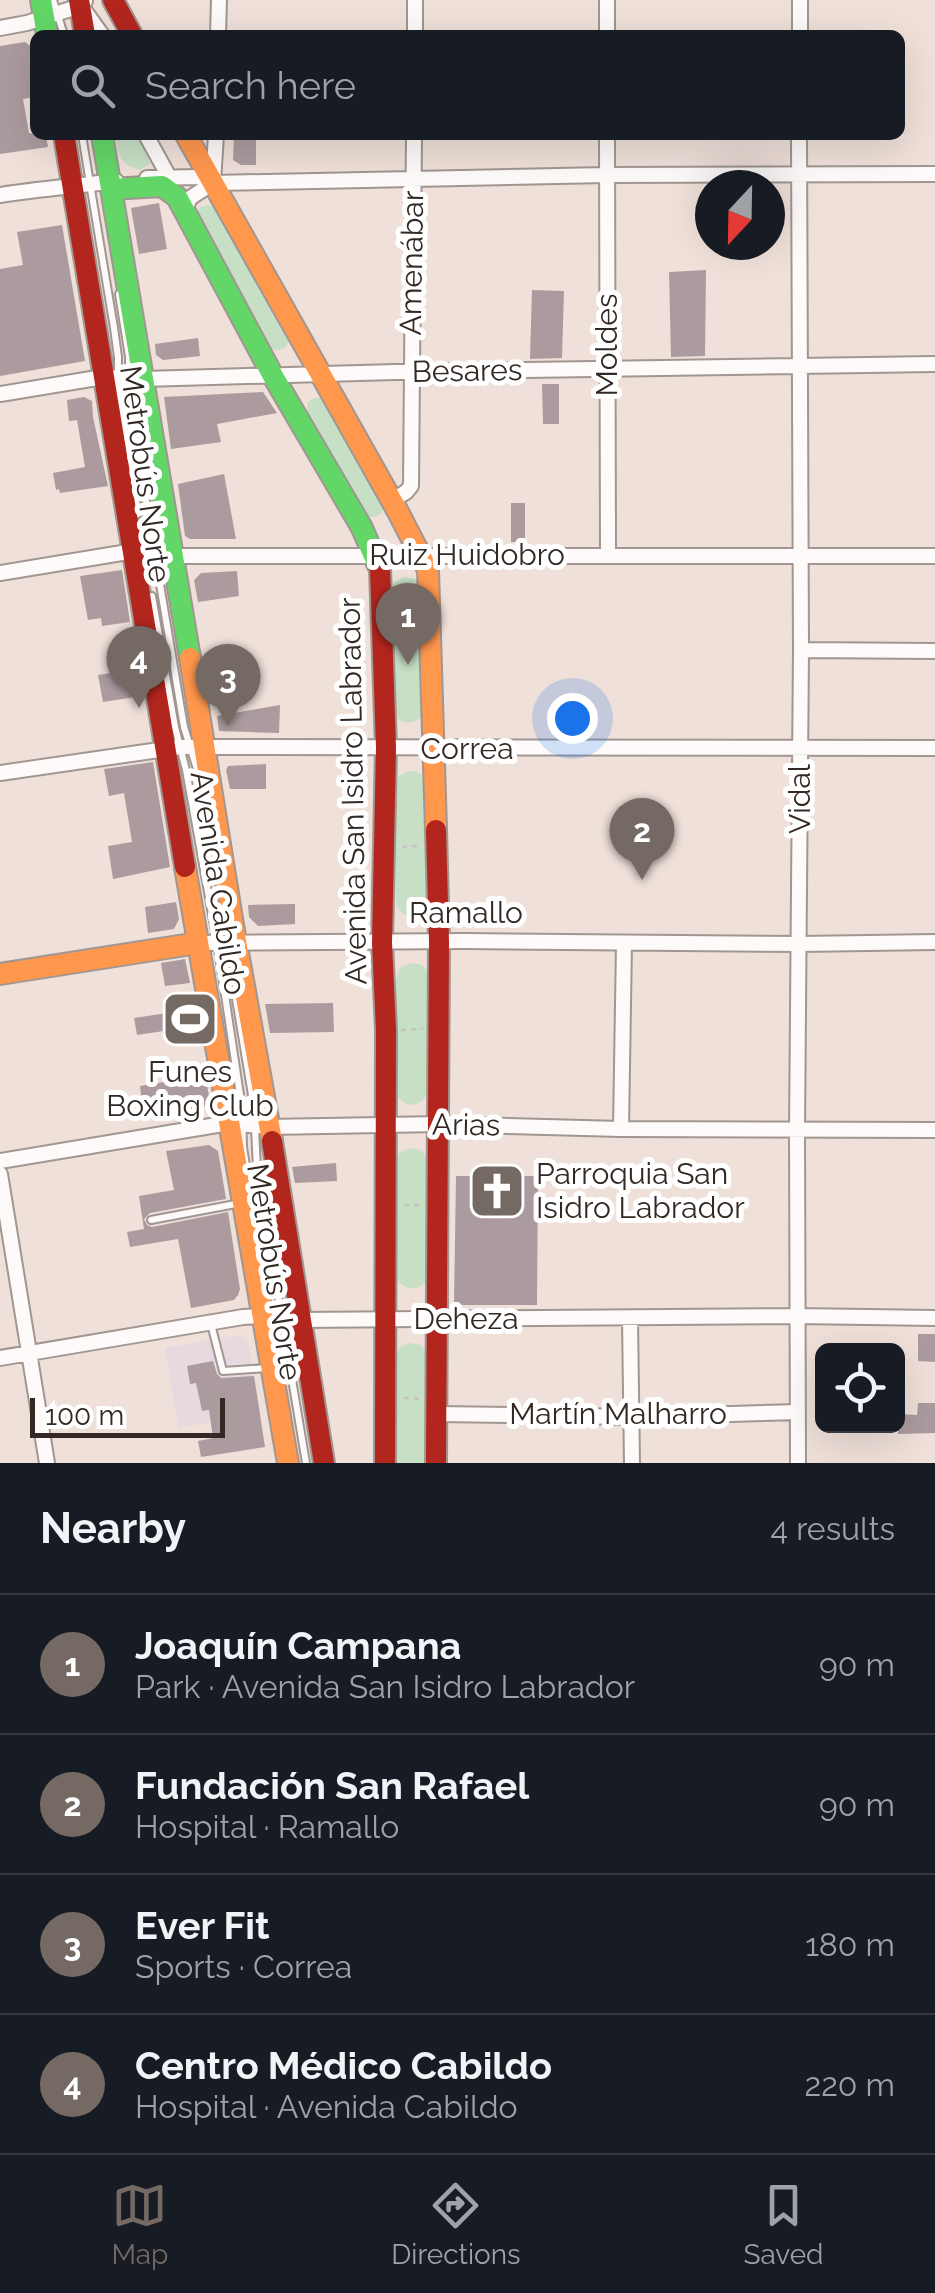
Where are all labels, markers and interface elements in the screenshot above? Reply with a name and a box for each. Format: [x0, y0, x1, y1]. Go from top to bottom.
search box [30, 30, 905, 140]
icon: search [65, 58, 120, 113]
text: Search here [145, 63, 356, 108]
north arrow [695, 170, 785, 260]
street label: Amenábar [393, 190, 430, 336]
street label: Moldes [589, 294, 624, 396]
street label: Besares [411, 352, 523, 389]
street label: Metrobús Norte [113, 363, 178, 585]
street label: Ruiz Huidobro [369, 537, 565, 572]
pin: 1 [376, 582, 440, 665]
street label: Avenida San Isidro Labrador [332, 597, 373, 985]
pin: 4 [106, 626, 172, 708]
pin: 3 [196, 644, 260, 726]
your location [547, 693, 598, 744]
street label: Correa [421, 731, 513, 766]
street label: Vidal [782, 763, 817, 834]
street label: Avenida Cabildo [184, 769, 253, 997]
pin: 2 [610, 798, 674, 880]
street label: Ramallo [409, 895, 523, 930]
sports icon: Funes Boxing Club [160, 989, 220, 1049]
place label: Funes Boxing Club [106, 1054, 274, 1123]
street label: Arias [432, 1106, 500, 1143]
place label: Parroquia San Isidro Labrador [536, 1156, 745, 1225]
street label: Metrobús Norte [240, 1161, 309, 1383]
church icon: Parroquia San Isidro Labrador [467, 1161, 527, 1221]
street label: Deheza [413, 1301, 519, 1336]
map controls [815, 1343, 905, 1433]
button: locate [815, 1343, 905, 1433]
scale bar [30, 1393, 225, 1438]
street label: Martín Malharro [509, 1396, 727, 1431]
text: 100 m [45, 1399, 124, 1432]
text: Nearby [40, 1504, 186, 1553]
text: 4 results [771, 1510, 895, 1547]
text: Joaquín Campana [135, 1623, 461, 1668]
text: 1 [65, 1646, 80, 1683]
text: 90 m [819, 1646, 895, 1683]
text: Park · Avenida San Isidro Labrador [135, 1668, 635, 1705]
text: Fundación San Rafael [135, 1763, 529, 1808]
text: 2 [63, 1786, 82, 1823]
text: 90 m [819, 1786, 895, 1823]
text: Hospital · Ramallo [135, 1808, 399, 1845]
text: Ever Fit [135, 1903, 270, 1948]
text: 3 [64, 1926, 81, 1963]
text: 180 m [805, 1926, 895, 1963]
text: Sports · Correa [135, 1948, 352, 1985]
text: Centro Médico Cabildo [135, 2043, 552, 2088]
text: 4 [63, 2066, 82, 2103]
text: 220 m [805, 2066, 895, 2103]
text: Hospital · Avenida Cabildo [135, 2088, 518, 2125]
tab: Map [111, 2178, 168, 2271]
tab: Directions [391, 2178, 521, 2271]
tab: Saved [743, 2178, 824, 2271]

